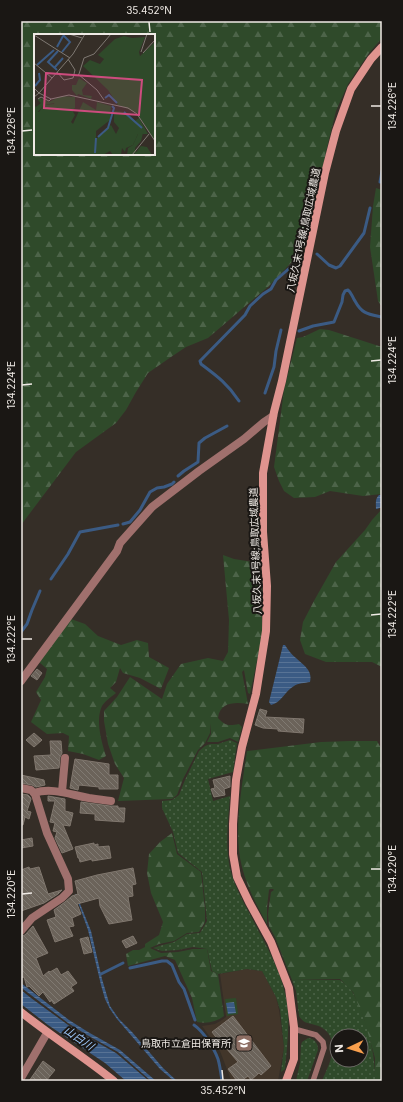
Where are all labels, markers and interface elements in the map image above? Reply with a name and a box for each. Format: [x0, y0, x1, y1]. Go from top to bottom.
text: 35.452°N [126, 4, 172, 16]
inset map [34, 34, 155, 155]
text: 134.226°E [386, 82, 398, 130]
text: 134.226°E [5, 107, 17, 155]
street label: 八坂久末1号線;鳥取広域農道 [284, 167, 322, 293]
text: 134.224°E [386, 336, 398, 384]
text: 134.224°E [5, 361, 17, 409]
street label: 八坂久末1号線;鳥取広域農道 [247, 487, 263, 615]
text: 134.222°E [386, 590, 398, 638]
text: 134.222°E [5, 615, 17, 663]
text: 134.220°E [386, 845, 398, 893]
text: 134.220°E [5, 870, 17, 918]
water label: 山白川 [61, 1023, 97, 1054]
north arrow [329, 1028, 369, 1068]
school or university icon: 鳥取市立倉田保育所 [234, 1033, 254, 1053]
place label: 鳥取市立倉田保育所 [141, 1037, 231, 1049]
text: N [332, 1044, 346, 1053]
text: 35.452°N [200, 1084, 246, 1096]

